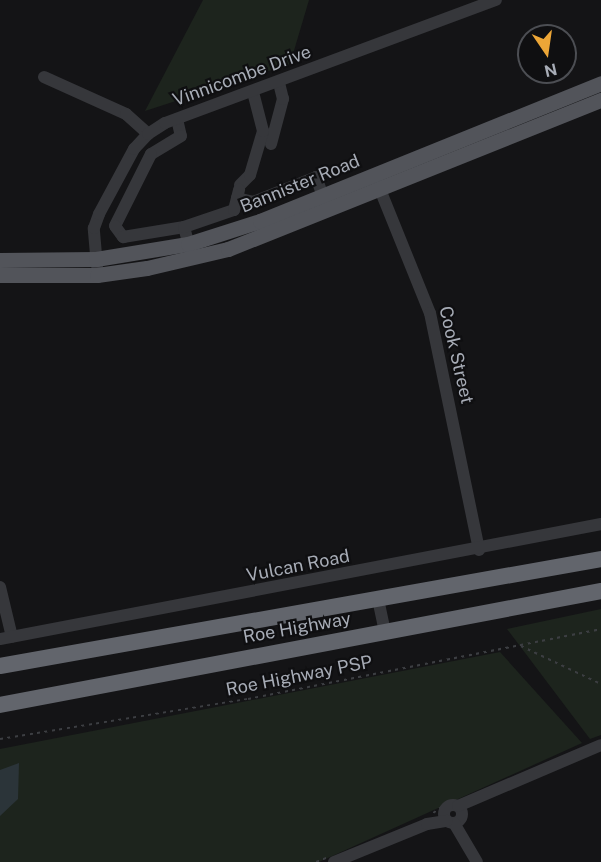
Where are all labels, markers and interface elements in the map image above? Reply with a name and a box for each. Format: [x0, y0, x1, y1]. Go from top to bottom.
north arrow [517, 24, 577, 84]
street label: Vinnicombe Drive [170, 41, 314, 111]
text: N [542, 59, 559, 81]
street label: Bannister Road [237, 150, 363, 218]
street label: Cook Street [434, 304, 478, 406]
street label: Vulcan Road [245, 545, 351, 587]
street label: Roe Highway [241, 608, 353, 648]
street label: Roe Highway PSP [224, 651, 374, 701]

